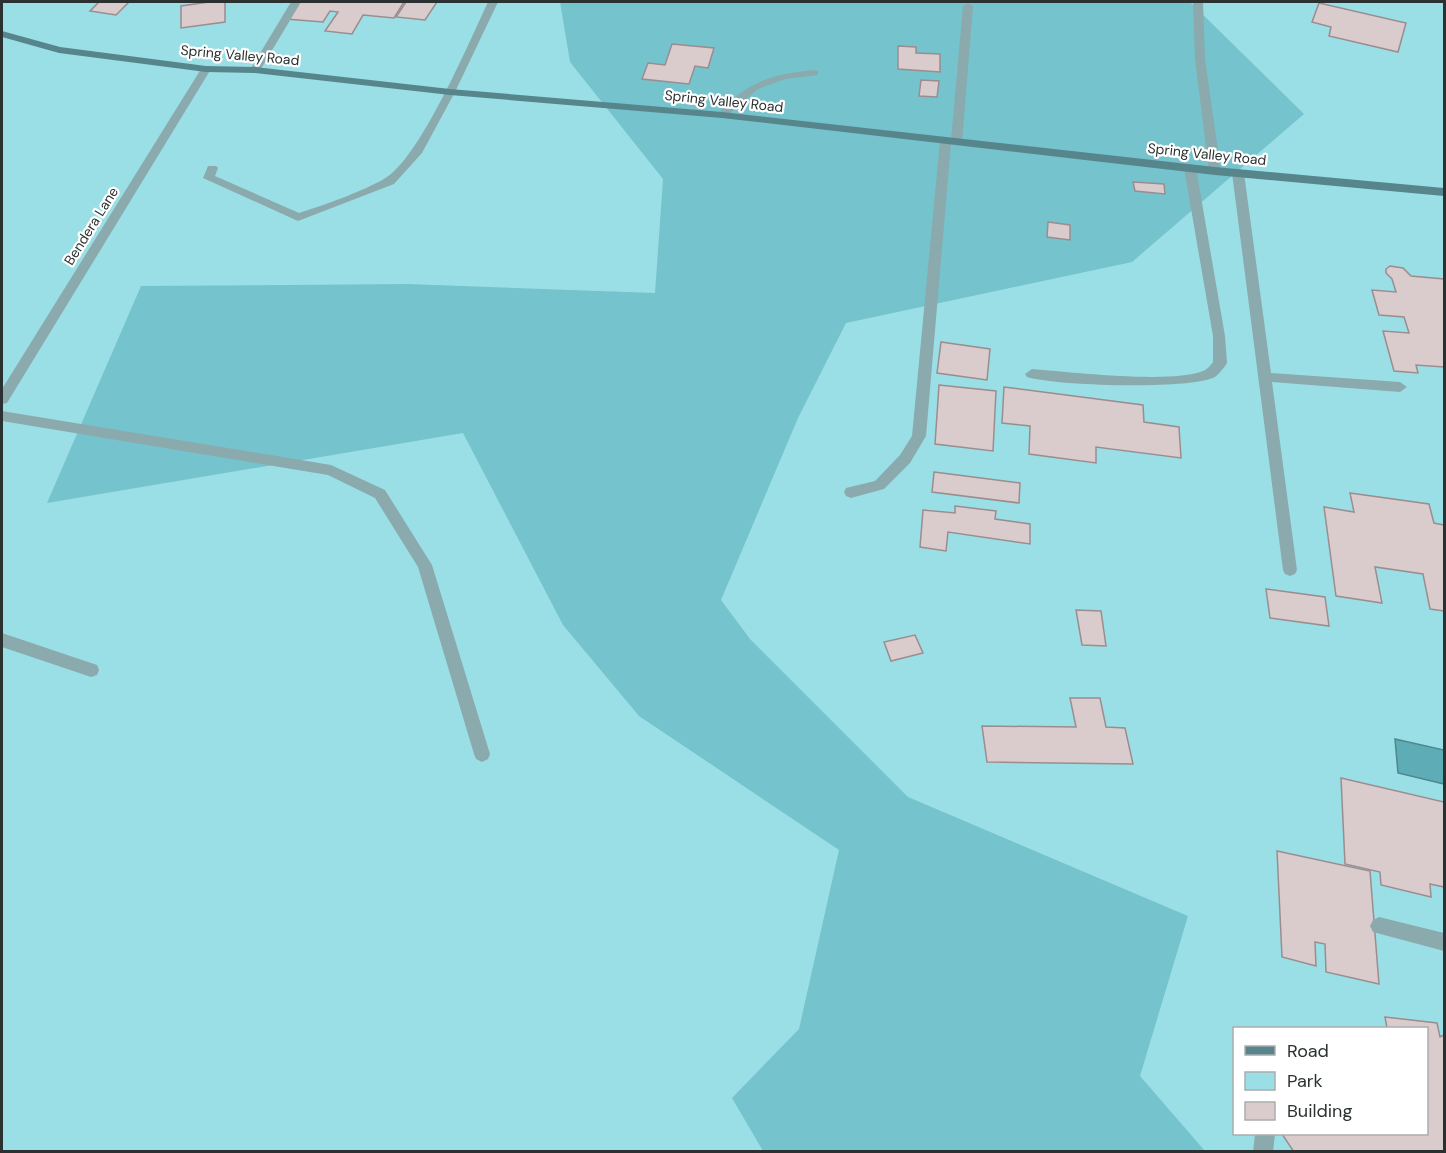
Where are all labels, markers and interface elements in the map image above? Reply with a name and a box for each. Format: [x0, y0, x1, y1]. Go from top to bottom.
street label: Spring Valley Road [180, 41, 300, 69]
street label: Spring Valley Road [664, 86, 784, 116]
street label: Spring Valley Road [1147, 139, 1267, 169]
street label: Bendera Lane [60, 184, 122, 268]
legend [1233, 1027, 1428, 1135]
text: Road [1287, 1039, 1329, 1063]
text: Park [1287, 1069, 1323, 1093]
text: Building [1287, 1099, 1352, 1123]

